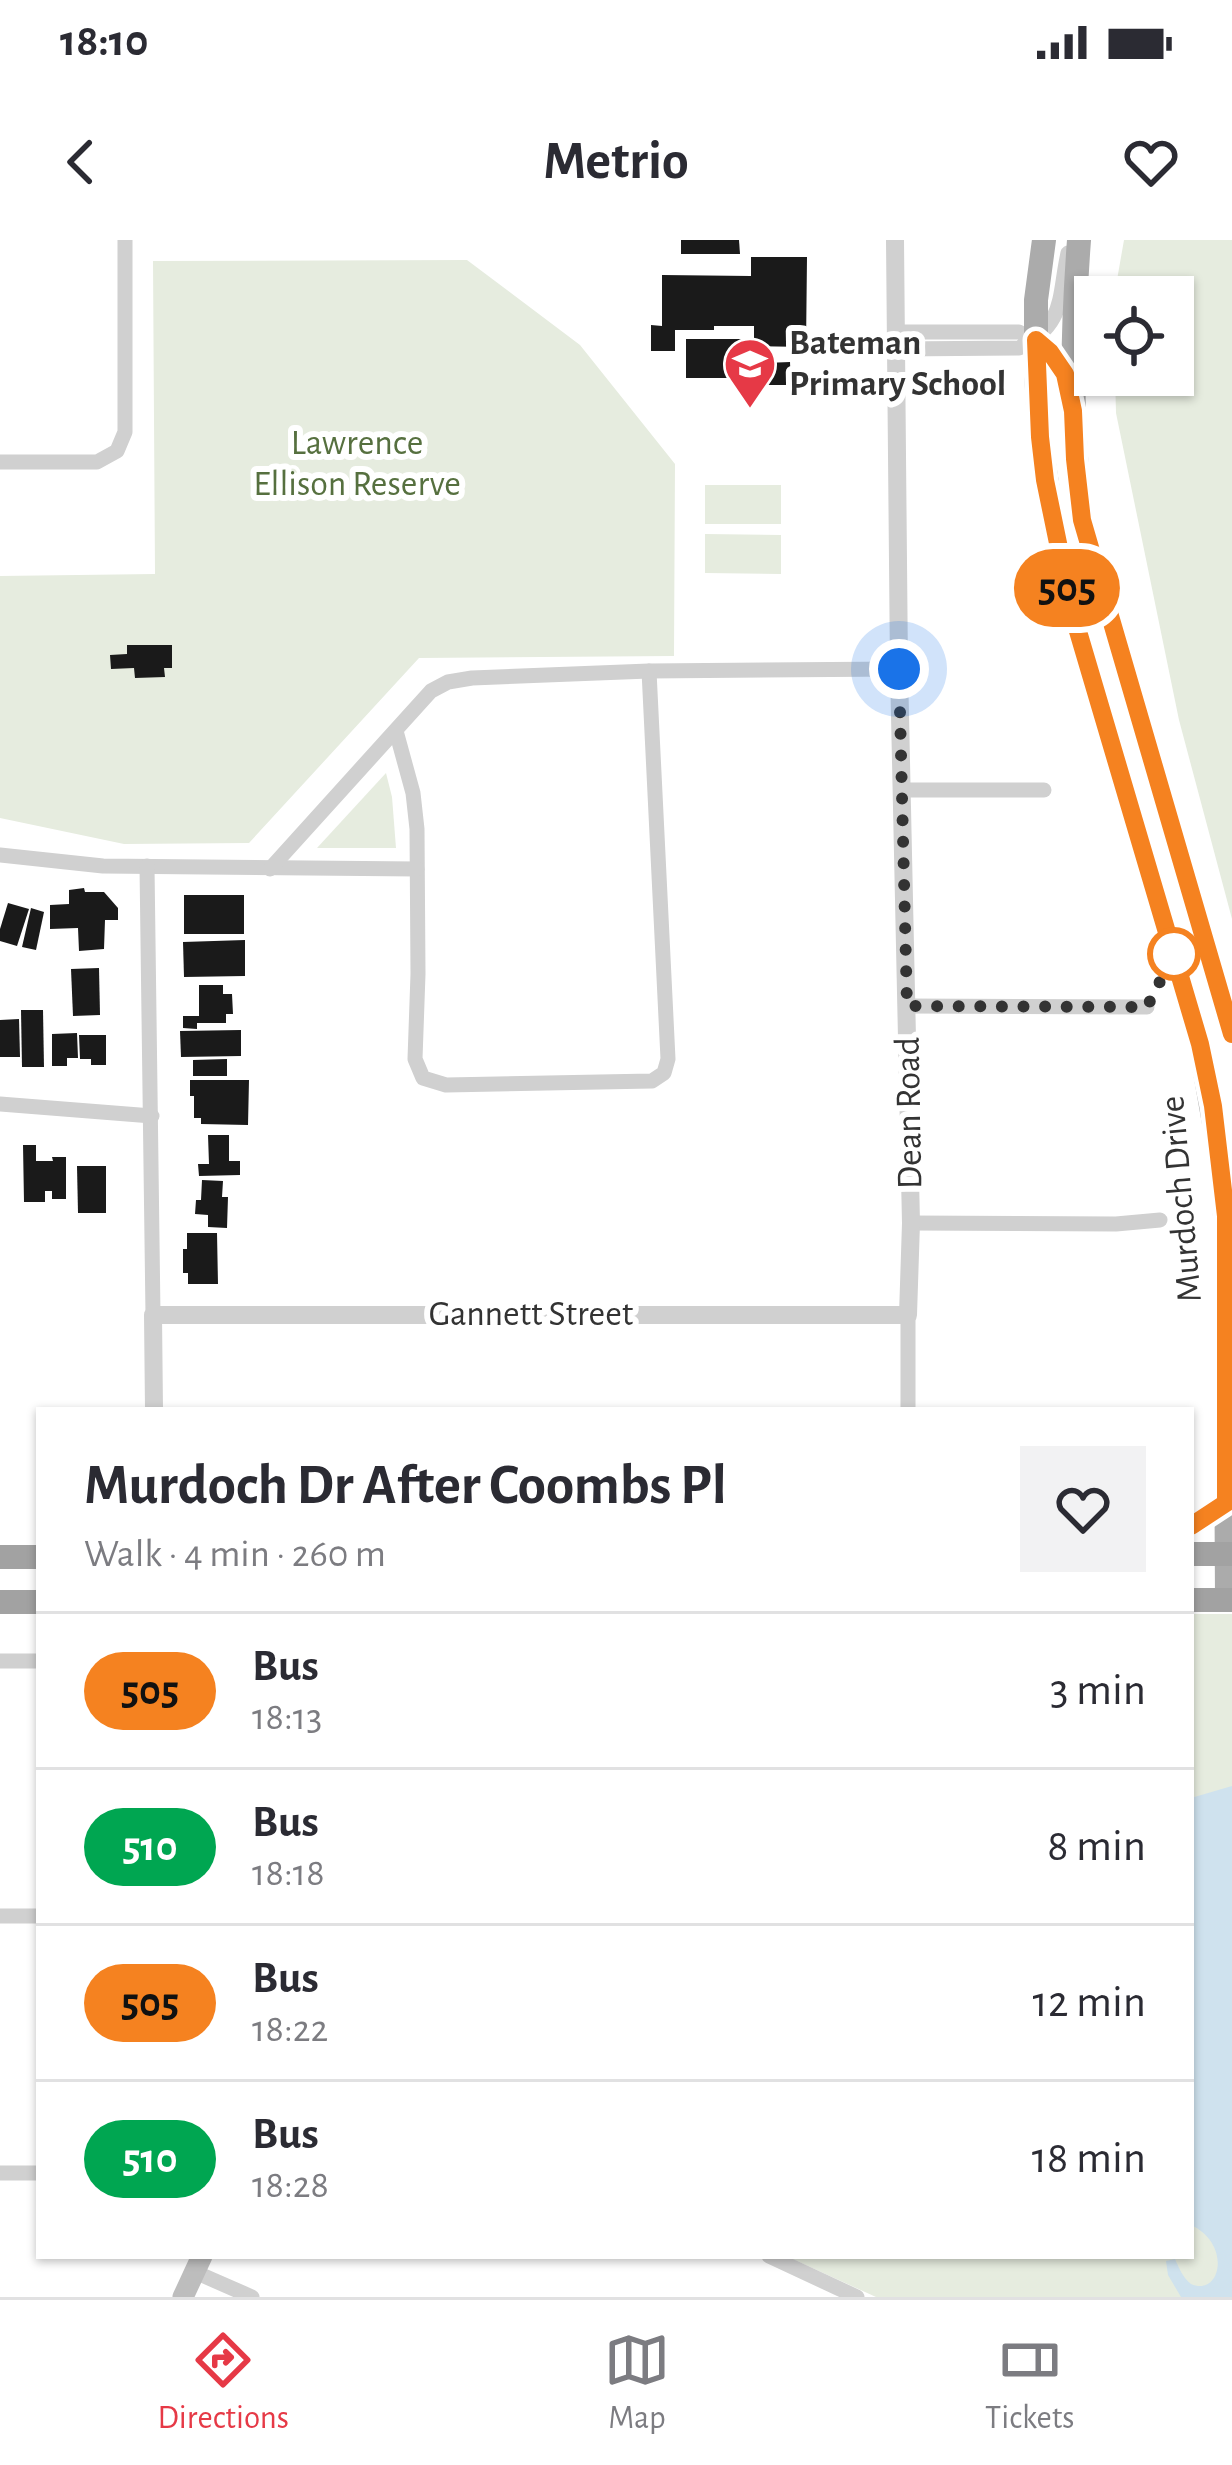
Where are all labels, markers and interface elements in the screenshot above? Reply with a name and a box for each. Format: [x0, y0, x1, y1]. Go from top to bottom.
text: 18:10 [60, 19, 148, 64]
icon: back [48, 129, 114, 195]
icon: heart [1118, 129, 1184, 195]
text: Metrio [543, 135, 689, 189]
map controls [1074, 276, 1194, 396]
button: locate [1074, 276, 1194, 396]
place label: Bateman Primary School [789, 325, 1006, 402]
school or university icon: Bateman Primary School [722, 336, 778, 410]
park label: Lawrence Ellison Reserve [253, 425, 461, 502]
line badge: 505 [998, 549, 1136, 627]
text: 505 [1038, 567, 1096, 609]
your location [869, 639, 929, 699]
unlabelled marker [1149, 929, 1199, 979]
street label: Dean Road [890, 1037, 928, 1189]
street label: Murdoch Drive [1154, 1094, 1208, 1304]
street label: Gannett Street [429, 1296, 634, 1332]
button: heart [1020, 1446, 1146, 1572]
text: Murdoch Dr After Coombs Pl [84, 1457, 727, 1514]
text: Walk · 4 min · 260 m [84, 1535, 386, 1574]
text: Bus [252, 1644, 319, 1689]
text: 3 min [1050, 1668, 1146, 1713]
text: 505 [121, 1670, 179, 1712]
text: 18:13 [252, 1698, 322, 1737]
text: Bus [252, 1800, 319, 1845]
text: 8 min [1047, 1824, 1146, 1869]
text: 510 [122, 1826, 178, 1868]
text: 18:18 [252, 1854, 325, 1893]
text: Bus [252, 1956, 319, 2001]
text: 12 min [1033, 1980, 1146, 2025]
text: 505 [121, 1982, 179, 2024]
text: 18:22 [252, 2010, 328, 2049]
text: Bus [252, 2112, 319, 2157]
text: 18 min [1032, 2136, 1146, 2181]
text: 510 [122, 2138, 178, 2180]
text: 18:28 [252, 2166, 329, 2205]
tab: Directions [158, 2327, 289, 2439]
tab: Map [604, 2327, 670, 2439]
tab: Tickets [985, 2327, 1074, 2439]

